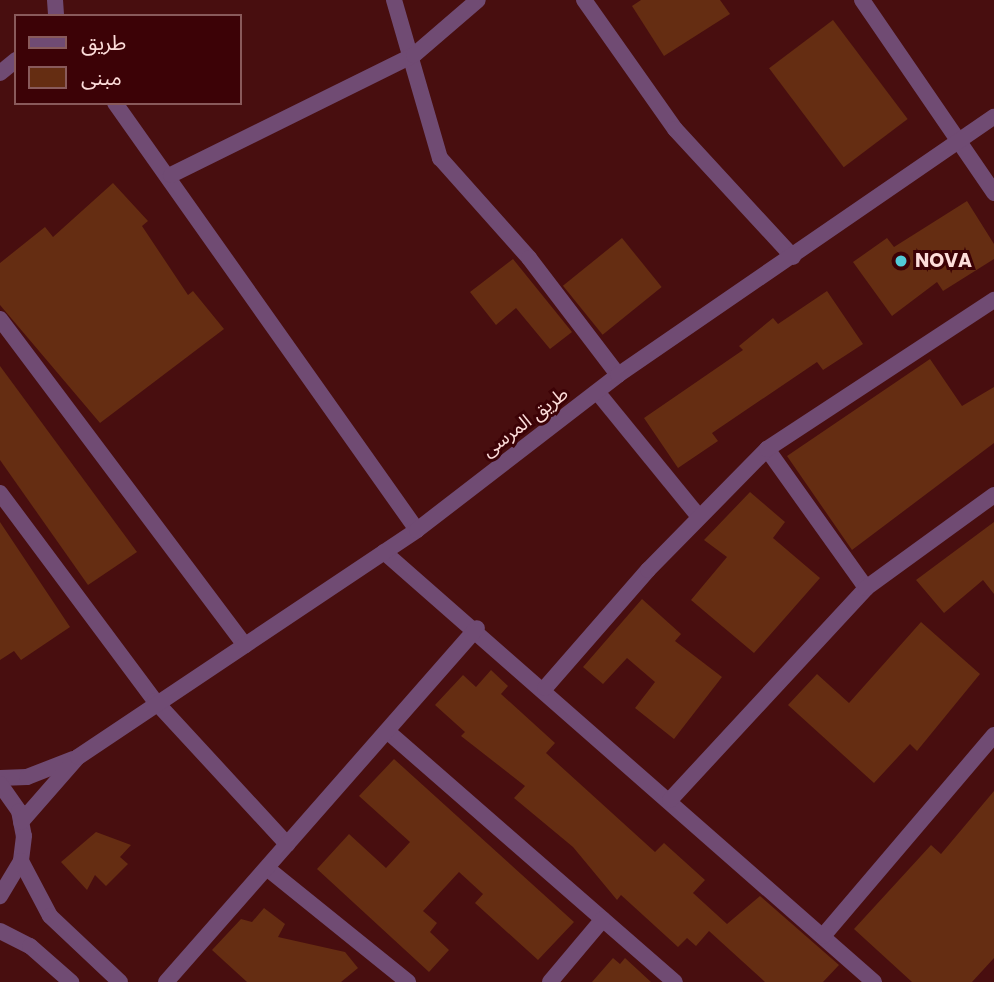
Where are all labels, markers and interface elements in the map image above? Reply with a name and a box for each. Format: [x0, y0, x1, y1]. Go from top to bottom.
legend [14, 14, 242, 105]
text: طريق [81, 28, 126, 57]
text: مبنى [81, 63, 122, 92]
place label: NOVA [915, 250, 972, 272]
marker: NOVA [893, 253, 909, 269]
street label: طريق المرسى [477, 382, 573, 462]

